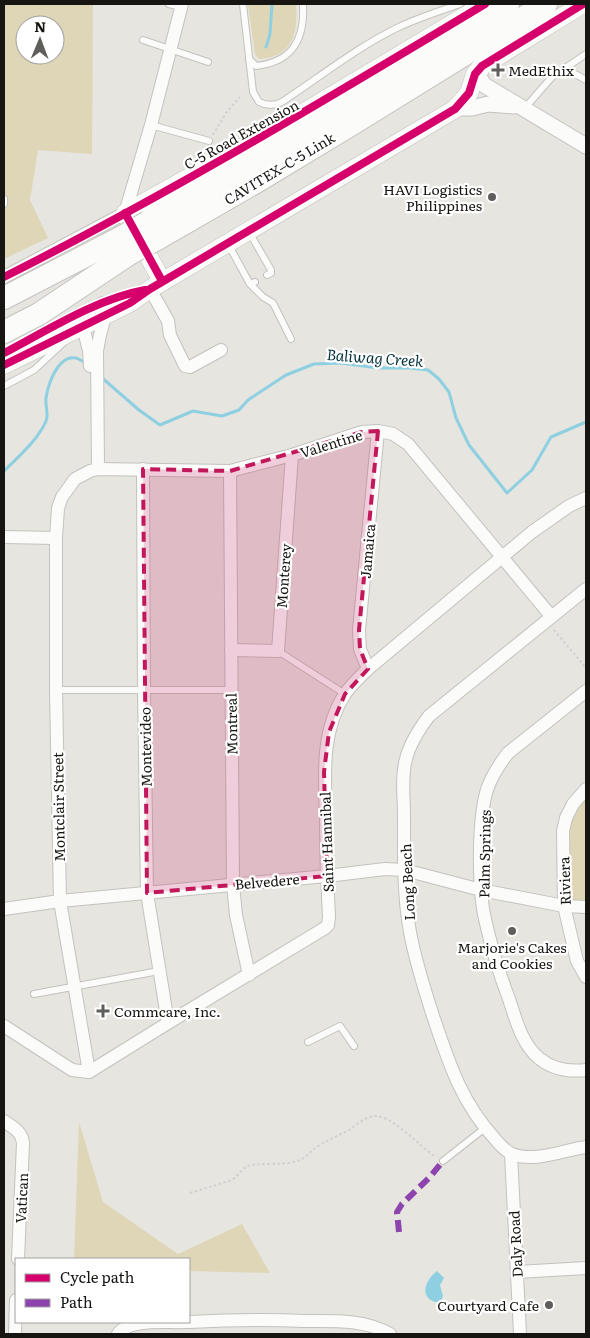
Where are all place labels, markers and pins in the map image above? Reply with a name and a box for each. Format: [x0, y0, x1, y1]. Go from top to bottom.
place label: MedEthix [508, 60, 574, 80]
marker: MedEthix [492, 64, 504, 76]
place label: HAVI Logistics Philippines [383, 179, 482, 215]
marker: HAVI Logistics Philippines [486, 191, 498, 203]
marker: Marjorie's Cakes and Cookies [506, 925, 518, 937]
place label: Marjorie's Cakes and Cookies [457, 937, 567, 973]
place label: Commcare, Inc. [114, 1001, 221, 1021]
marker: Commcare, Inc. [96, 1004, 110, 1018]
place label: Courtyard Cafe [437, 1295, 539, 1315]
marker: Courtyard Cafe [543, 1299, 555, 1311]

